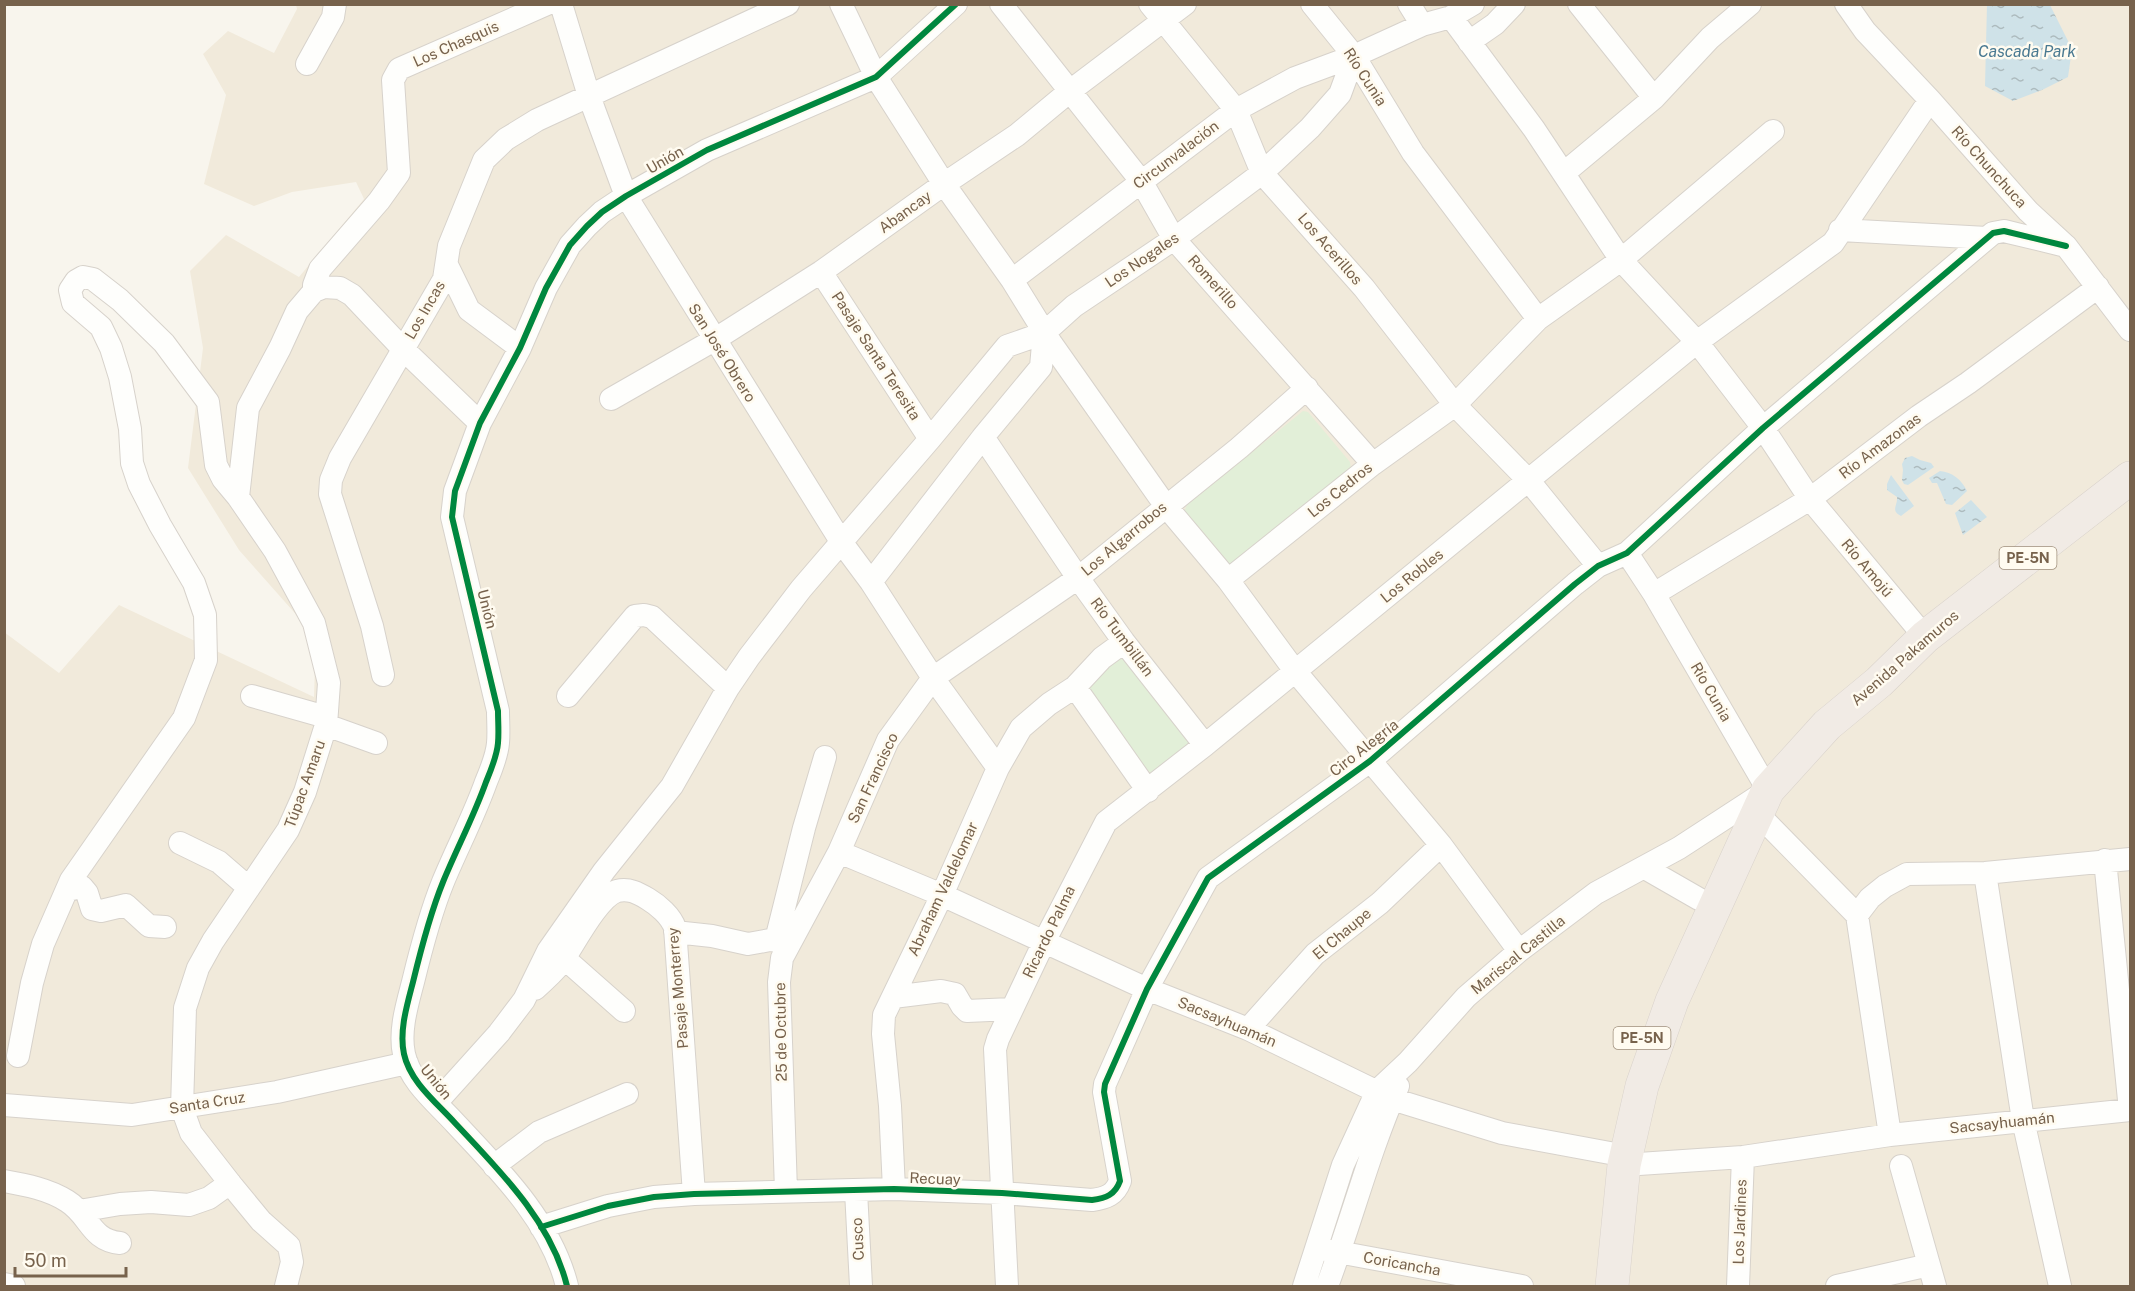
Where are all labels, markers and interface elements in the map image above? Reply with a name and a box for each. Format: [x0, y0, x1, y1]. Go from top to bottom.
street label: Los Chasquis [410, 17, 501, 70]
water label: Cascada Park [1978, 42, 2076, 61]
street label: Río Cunia [1340, 45, 1390, 109]
street label: Circunvalación [1130, 117, 1222, 192]
street label: Río Chunchuca [1948, 122, 2030, 211]
street label: Unión [643, 142, 686, 177]
street label: Abancay [875, 187, 934, 236]
street label: Los Acerillos [1295, 209, 1366, 288]
street label: Los Nogales [1102, 229, 1182, 290]
street label: Romerillo [1185, 251, 1242, 312]
street label: Los Incas [401, 277, 448, 342]
street label: Pasaje Santa Teresita [828, 288, 924, 423]
street label: San José Obrero [685, 300, 760, 405]
street label: Río Amazonas [1836, 409, 1924, 482]
street label: Los Cedros [1304, 459, 1375, 521]
street label: Los Algarrobos [1078, 498, 1170, 579]
street label: Río Amojú [1838, 535, 1897, 600]
street label: Los Robles [1377, 545, 1446, 606]
road number: PE-5N [2000, 547, 2056, 569]
street label: Unión [474, 587, 501, 630]
street label: Río Tumbillán [1087, 594, 1157, 679]
street label: Avenida Pakamuros [1848, 606, 1962, 709]
street label: Río Cunia [1688, 659, 1735, 724]
street label: Ciro Alegría [1326, 716, 1401, 780]
street label: San Francisco [844, 730, 901, 826]
street label: Túpac Amaru [281, 738, 328, 830]
street label: Abraham Valdelomar [904, 819, 981, 958]
street label: Ricardo Palma [1019, 883, 1078, 981]
street label: El Chaupe [1309, 904, 1374, 963]
street label: Mariscal Castilla [1467, 912, 1568, 998]
street label: Pasaje Monterrey [664, 927, 691, 1049]
street label: 25 de Octubre [771, 982, 790, 1082]
street label: Sacsayhuamán [1175, 993, 1279, 1050]
road number: PE-5N [1614, 1027, 1670, 1049]
street label: Unión [417, 1061, 456, 1103]
street label: Santa Cruz [168, 1088, 246, 1117]
street label: Sacsayhuamán [1949, 1109, 2055, 1136]
street label: Recuay [909, 1169, 961, 1188]
street label: Los Jardines [1730, 1179, 1749, 1265]
street label: Cusco [848, 1217, 867, 1261]
scale bar [15, 1240, 126, 1278]
street label: Coricancha [1362, 1248, 1442, 1279]
text: 50 m [24, 1250, 67, 1271]

